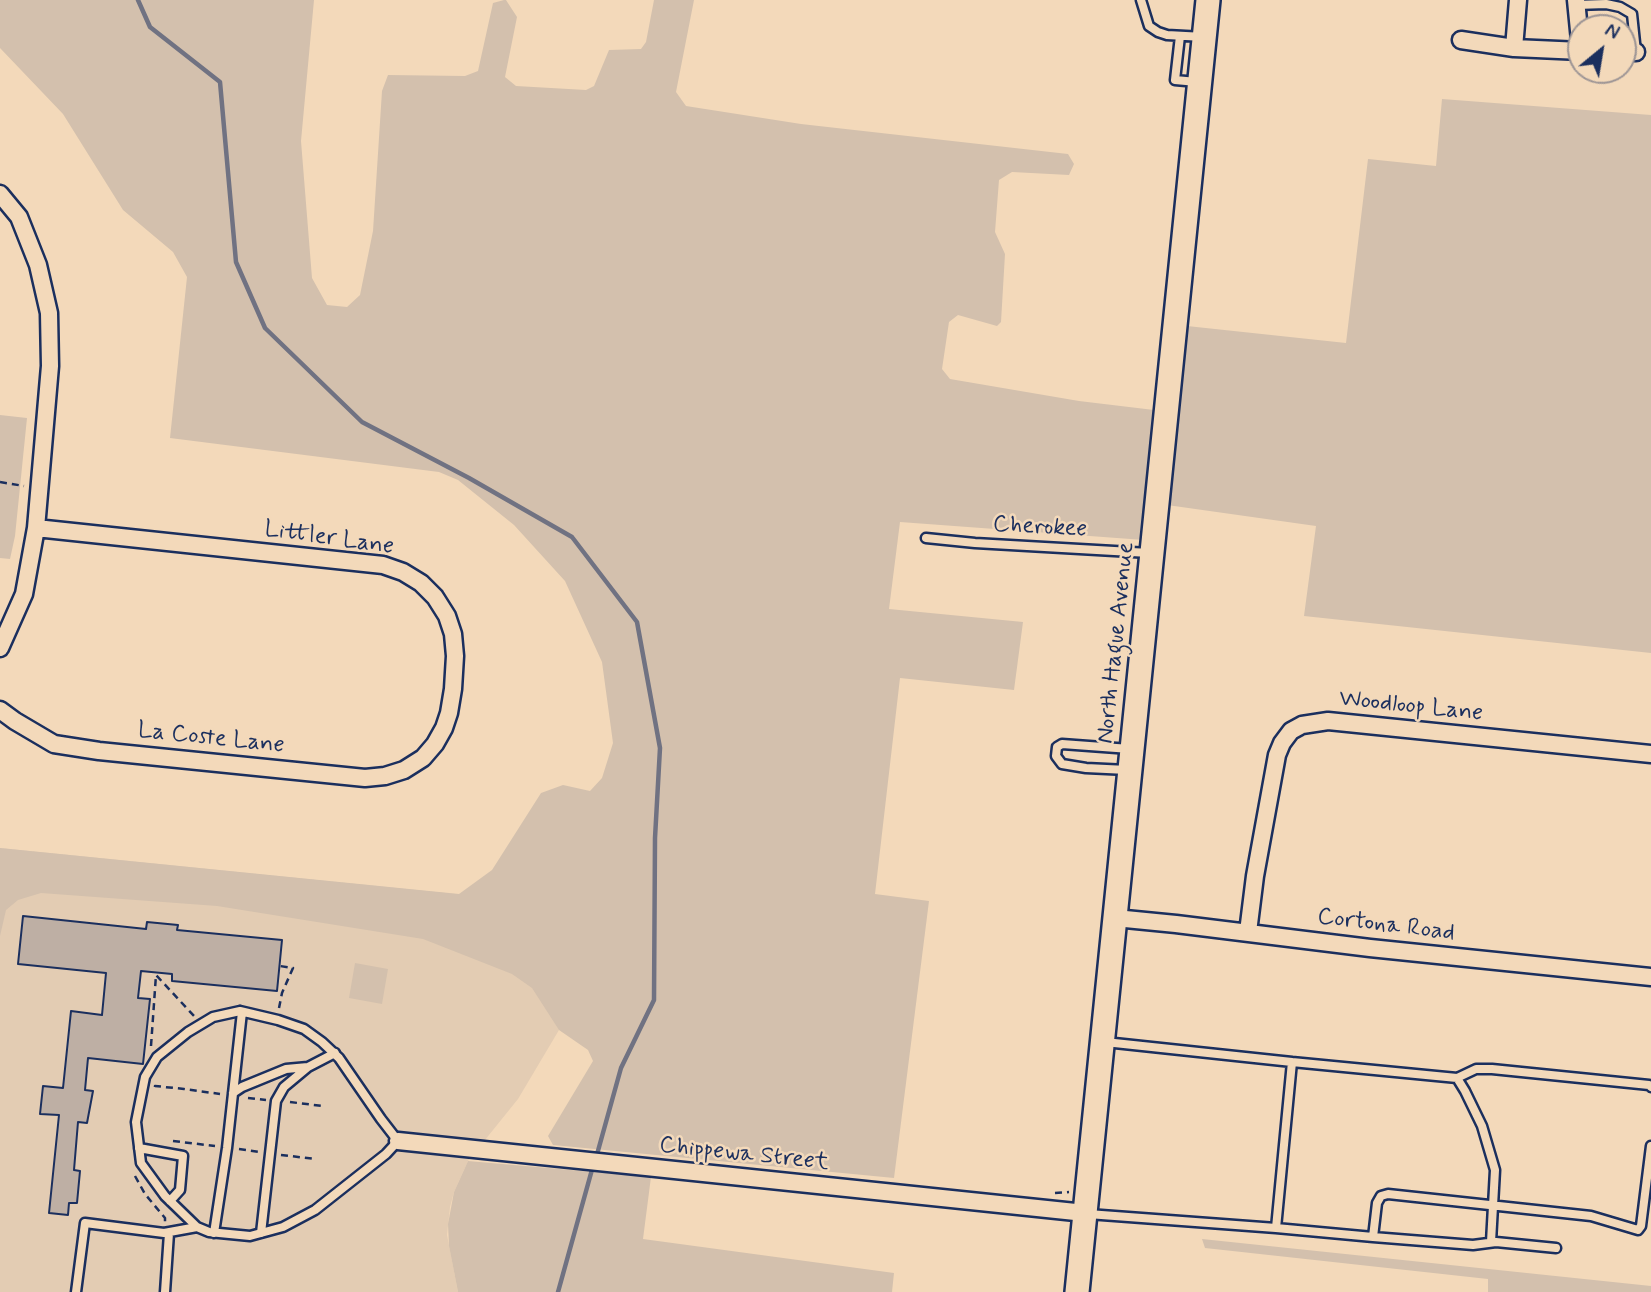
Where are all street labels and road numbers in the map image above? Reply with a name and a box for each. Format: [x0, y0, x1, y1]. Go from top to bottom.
street label: Cherokee [992, 511, 1088, 545]
street label: Littler Lane [262, 516, 396, 562]
street label: North Hague Avenue [1092, 541, 1142, 745]
street label: Woodloop Lane [1338, 685, 1484, 729]
street label: La Coste Lane [136, 717, 286, 761]
street label: Cortona Road [1316, 903, 1456, 949]
street label: Chippewa Street [658, 1132, 830, 1178]

